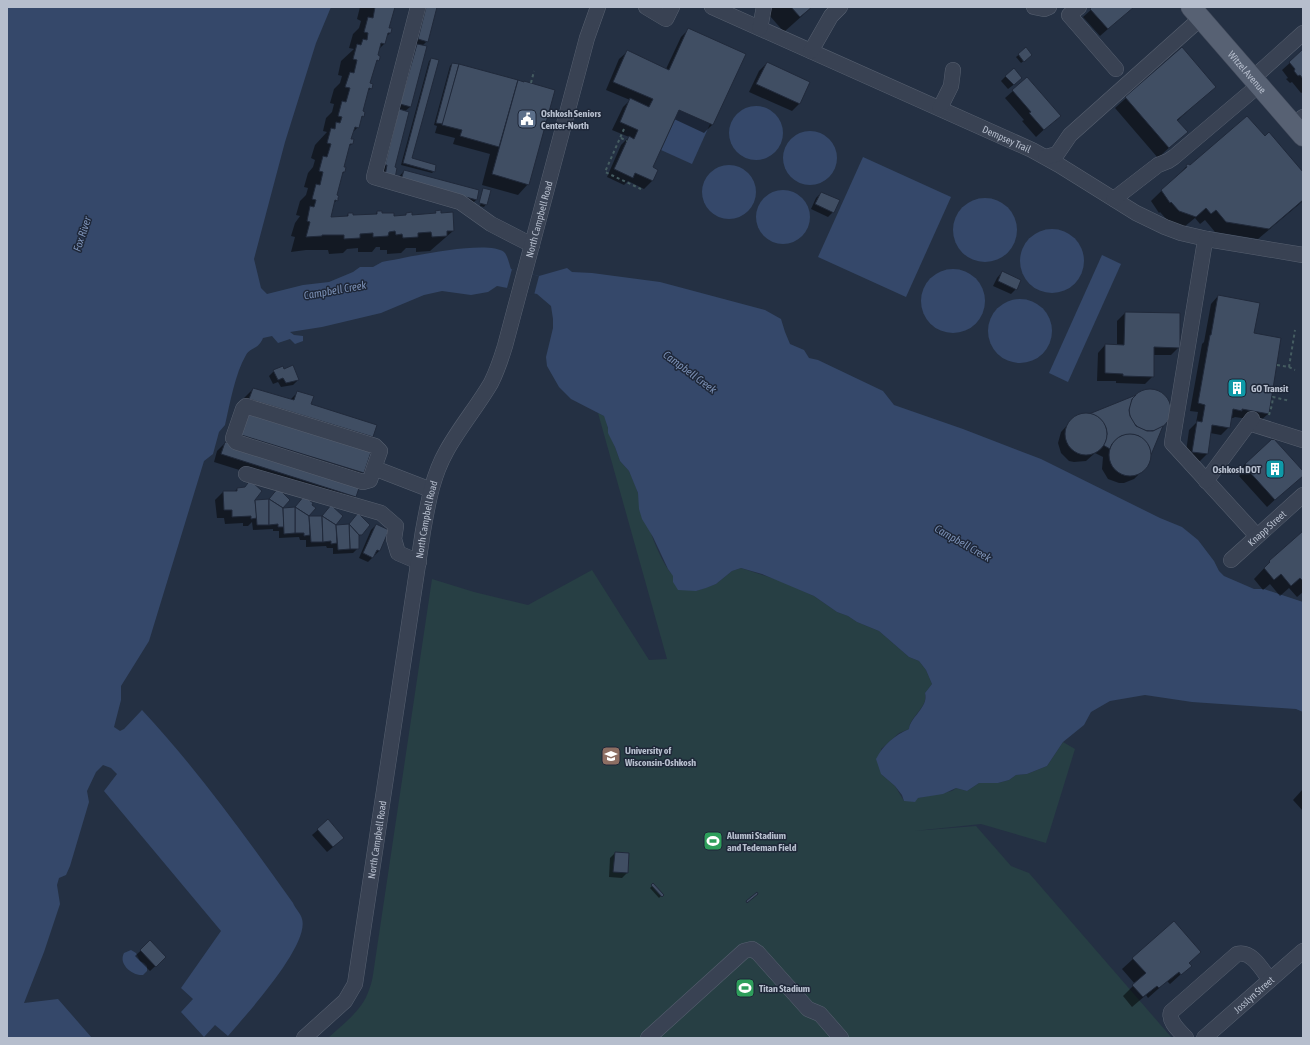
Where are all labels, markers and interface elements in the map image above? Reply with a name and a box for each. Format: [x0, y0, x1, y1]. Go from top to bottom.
street label: Witzel Avenue [1226, 49, 1269, 96]
public building icon: Oshkosh Seniors Center-North [516, 108, 538, 130]
place label: Oshkosh Seniors Center-North [541, 108, 601, 131]
street label: Dempsey Trail [981, 124, 1033, 155]
street label: North Campbell Road [524, 180, 555, 259]
water label: Fox River [71, 214, 93, 253]
water label: Campbell Creek [303, 279, 367, 301]
water label: Campbell Creek [661, 348, 719, 396]
building icon: GO Transit [1226, 377, 1248, 399]
place label: GO Transit [1251, 383, 1288, 394]
building icon: Oshkosh DOT [1264, 458, 1286, 480]
place label: Oshkosh DOT [1213, 464, 1262, 475]
street label: North Campbell Road [414, 479, 440, 559]
street label: Knapp Street [1246, 508, 1288, 548]
water label: Campbell Creek [933, 522, 994, 564]
school or university icon: University of Wisconsin-Oshkosh [600, 745, 622, 767]
place label: University of Wisconsin-Oshkosh [624, 745, 696, 768]
street label: North Campbell Road [366, 800, 388, 879]
sports icon: Alumni Stadium and Tedeman Field [702, 830, 724, 852]
place label: Alumni Stadium and Tedeman Field [726, 830, 797, 853]
street label: Josslyn Street [1232, 974, 1276, 1015]
sports icon: Titan Stadium [734, 977, 756, 999]
place label: Titan Stadium [759, 983, 810, 994]

